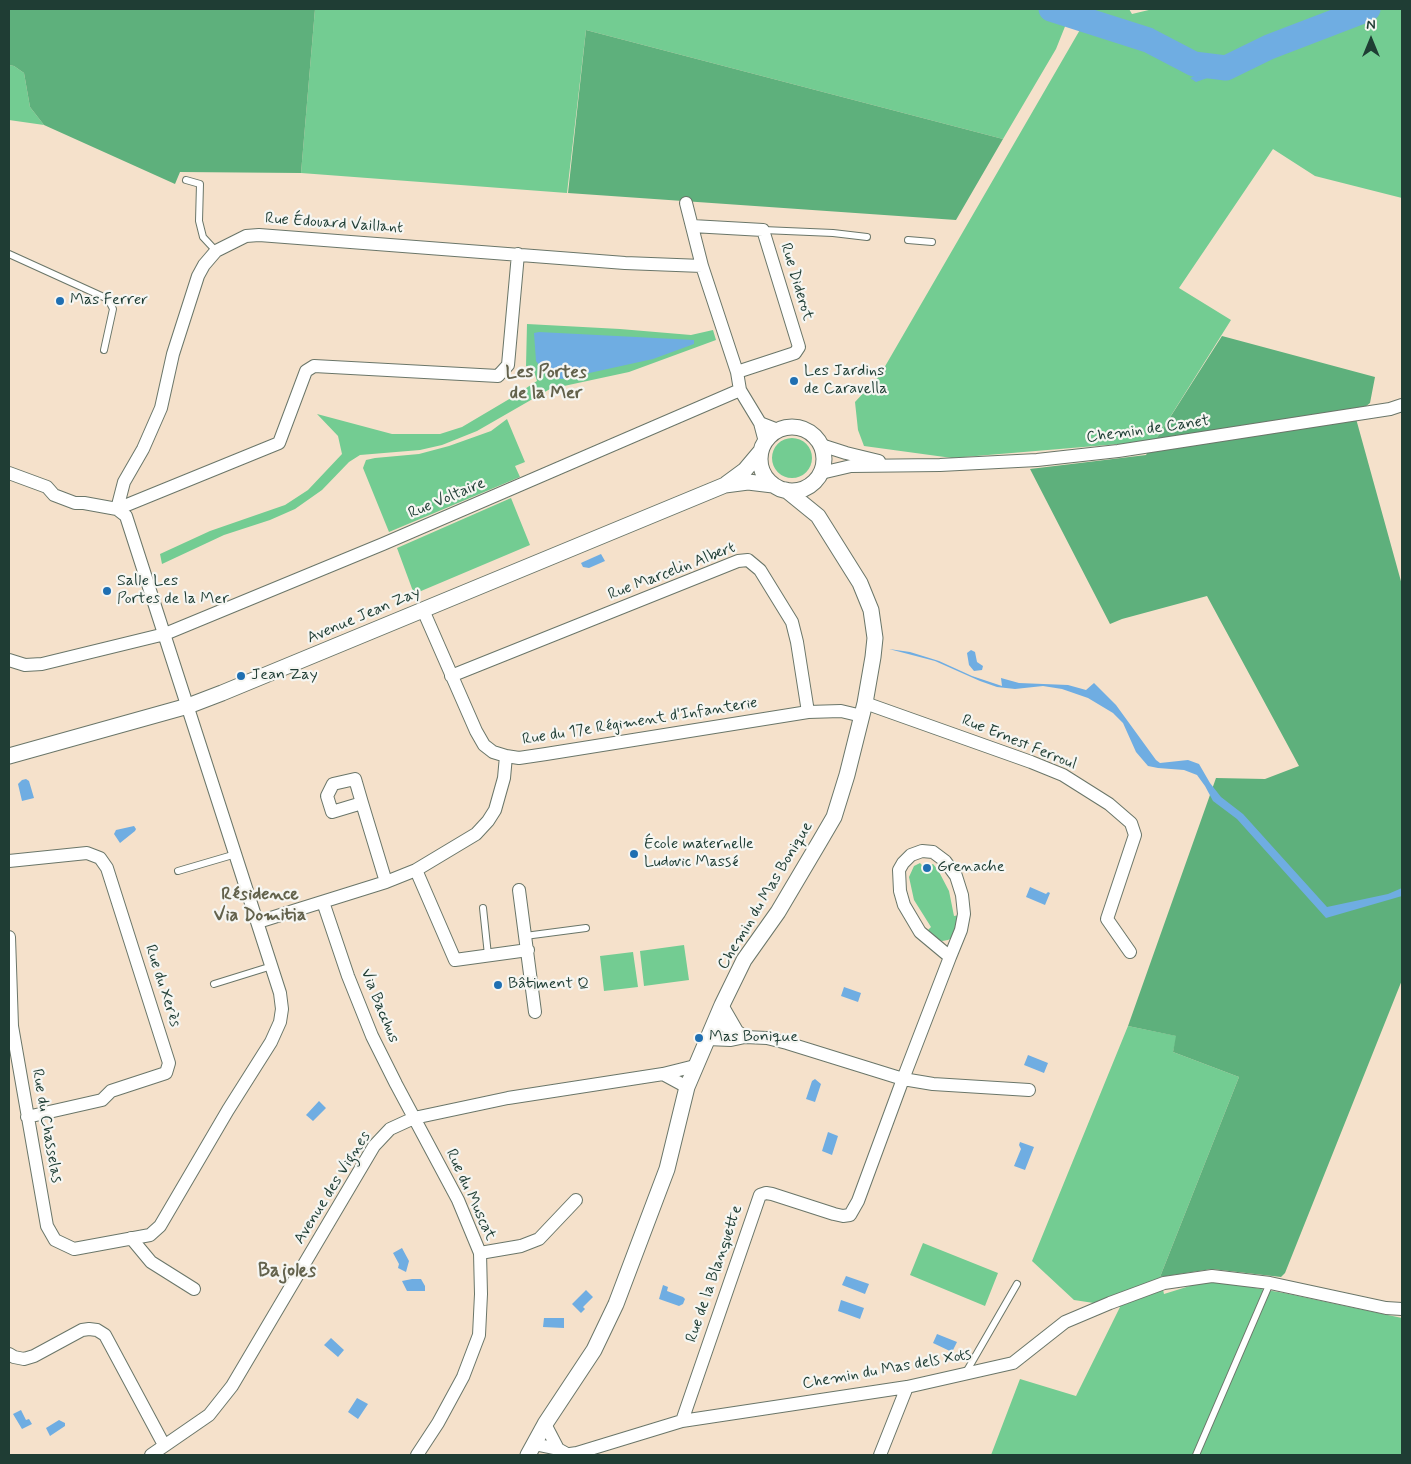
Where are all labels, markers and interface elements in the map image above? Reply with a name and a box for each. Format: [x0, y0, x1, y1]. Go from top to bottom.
north arrow [1346, 15, 1396, 65]
text: N [1366, 16, 1376, 34]
street label: Rue Édouard Vaillant [264, 210, 404, 238]
street label: Rue Diderot [775, 241, 817, 323]
place label: Mas Ferrer [70, 291, 148, 311]
marker: Mas Ferrer [54, 295, 66, 307]
district label: Les Portes de la Mer [505, 362, 587, 404]
place label: Les Jardins de Caravella [804, 362, 887, 400]
marker: Les Jardins de Caravella [788, 375, 800, 387]
street label: Chemin de Canet [1085, 412, 1211, 448]
street label: Rue Voltaire [406, 474, 488, 524]
street label: Rue Marcelin Albert [606, 539, 738, 605]
place label: Salle Les Portes de la Mer [117, 572, 229, 610]
street label: Avenue Jean Zay [305, 584, 423, 648]
marker: Salle Les Portes de la Mer [101, 585, 113, 597]
place label: Jean Zay [251, 666, 318, 686]
marker: Jean Zay [235, 670, 247, 682]
street label: Rue du 17e Régiment d'Infanterie [521, 694, 759, 750]
street label: Rue Ernest Ferroul [959, 711, 1079, 775]
street label: Chemin du Mas Bonique [714, 819, 818, 973]
place label: École maternelle Ludovic Massé [644, 835, 754, 873]
marker: École maternelle Ludovic Massé [628, 848, 640, 860]
place label: Grenache [937, 858, 1005, 878]
marker: Grenache [921, 862, 933, 874]
district label: Résidence Via Domitia [214, 884, 306, 926]
street label: Rue du Xerès [140, 942, 184, 1030]
street label: Via Bacchus [355, 966, 403, 1046]
place label: Bâtiment Q [508, 975, 589, 995]
marker: Bâtiment Q [492, 979, 504, 991]
place label: Mas Bonique [709, 1028, 798, 1048]
marker: Mas Bonique [693, 1032, 705, 1044]
street label: Rue du Chasselas [27, 1068, 65, 1184]
street label: Avenue des Vignes [291, 1128, 375, 1248]
street label: Rue du Muscat [440, 1146, 500, 1244]
street label: Rue de la Blanquette [682, 1203, 748, 1345]
district label: Bajoles [258, 1261, 316, 1283]
street label: Chemin du Mas dels Xots [801, 1346, 973, 1394]

